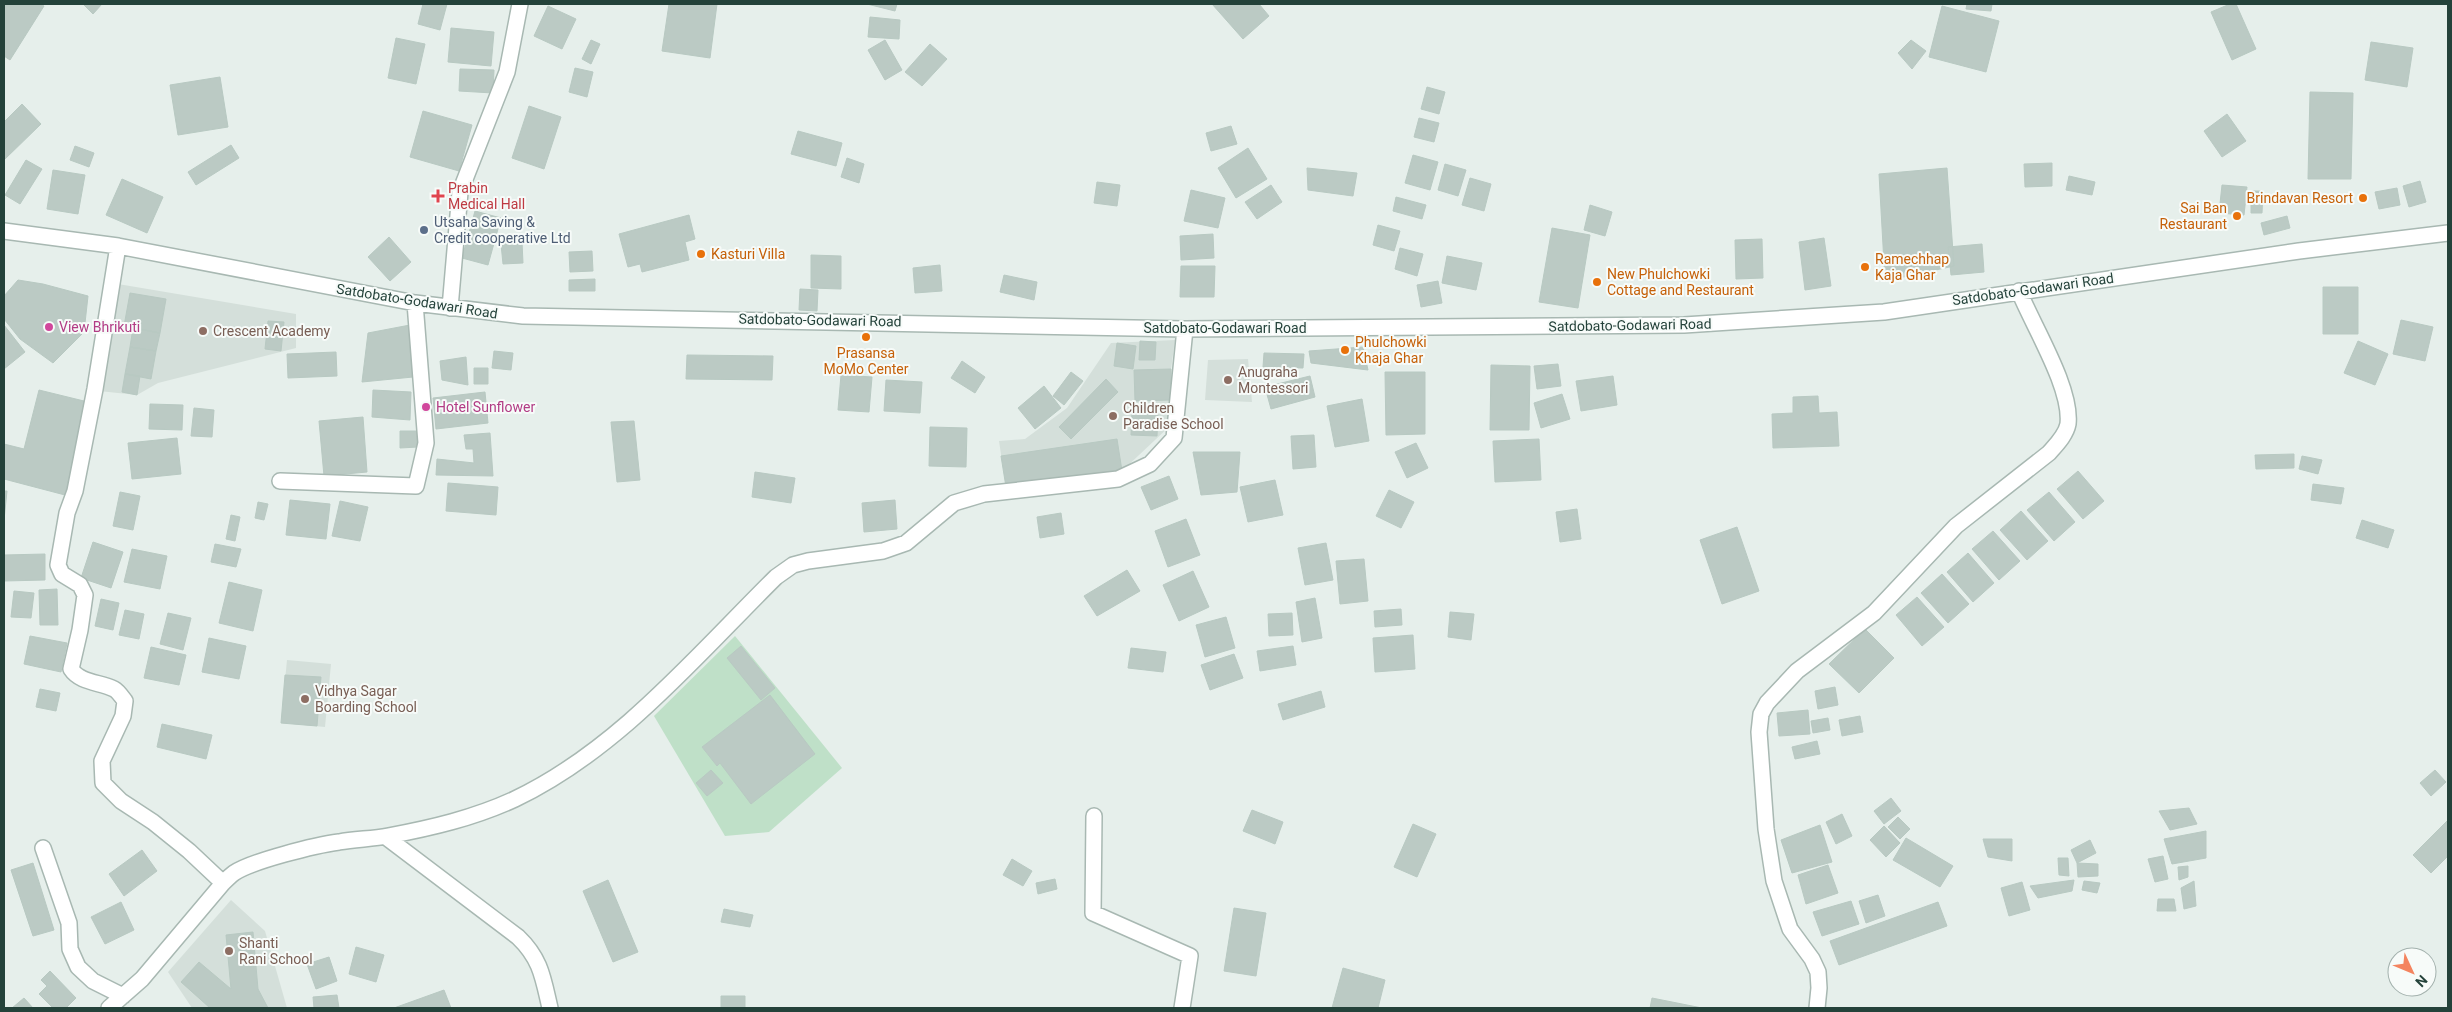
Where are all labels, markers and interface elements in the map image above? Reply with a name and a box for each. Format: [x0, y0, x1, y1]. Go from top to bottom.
place label: Prabin Medical Hall [448, 180, 525, 212]
marker: Prabin Medical Hall [432, 190, 444, 202]
place label: Brindavan Resort [2247, 190, 2353, 206]
marker: Brindavan Resort [2357, 192, 2369, 204]
place label: Sai Ban Restaurant [2159, 200, 2227, 232]
marker: Sai Ban Restaurant [2231, 210, 2243, 222]
place label: Utsaha Saving & Credit cooperative Ltd [434, 214, 571, 246]
marker: Utsaha Saving & Credit cooperative Ltd [418, 224, 430, 236]
place label: Kasturi Villa [711, 246, 785, 262]
marker: Kasturi Villa [695, 248, 707, 260]
place label: Ramechhap Kaja Ghar [1875, 251, 1949, 283]
marker: Ramechhap Kaja Ghar [1859, 261, 1871, 273]
place label: New Phulchowki Cottage and Restaurant [1607, 266, 1754, 298]
street label: Satdobato-Godawari Road [1951, 270, 2115, 308]
marker: New Phulchowki Cottage and Restaurant [1591, 276, 1603, 288]
street label: Satdobato-Godawari Road [335, 280, 499, 322]
street label: Satdobato-Godawari Road [738, 311, 902, 329]
street label: Satdobato-Godawari Road [1548, 316, 1712, 334]
place label: View Bhrikuti [59, 319, 140, 335]
street label: Satdobato-Godawari Road [1143, 320, 1307, 336]
marker: View Bhrikuti [43, 321, 55, 333]
place label: Crescent Academy [213, 323, 331, 339]
marker: Crescent Academy [197, 325, 209, 337]
marker: Prasansa MoMo Center [860, 331, 872, 343]
place label: Phulchowki Khaja Ghar [1355, 334, 1427, 366]
marker: Phulchowki Khaja Ghar [1339, 344, 1351, 356]
place label: Prasansa MoMo Center [824, 345, 909, 377]
place label: Anugraha Montessori [1238, 364, 1309, 396]
marker: Anugraha Montessori [1222, 374, 1234, 386]
place label: Hotel Sunflower [436, 399, 535, 415]
place label: Children Paradise School [1123, 400, 1224, 432]
marker: Hotel Sunflower [420, 401, 432, 413]
marker: Children Paradise School [1107, 410, 1119, 422]
place label: Vidhya Sagar Boarding School [315, 683, 417, 715]
marker: Vidhya Sagar Boarding School [299, 693, 311, 705]
place label: Shanti Rani School [239, 935, 313, 967]
marker: Shanti Rani School [223, 945, 235, 957]
north arrow [2387, 947, 2437, 997]
text: N [2412, 972, 2431, 990]

